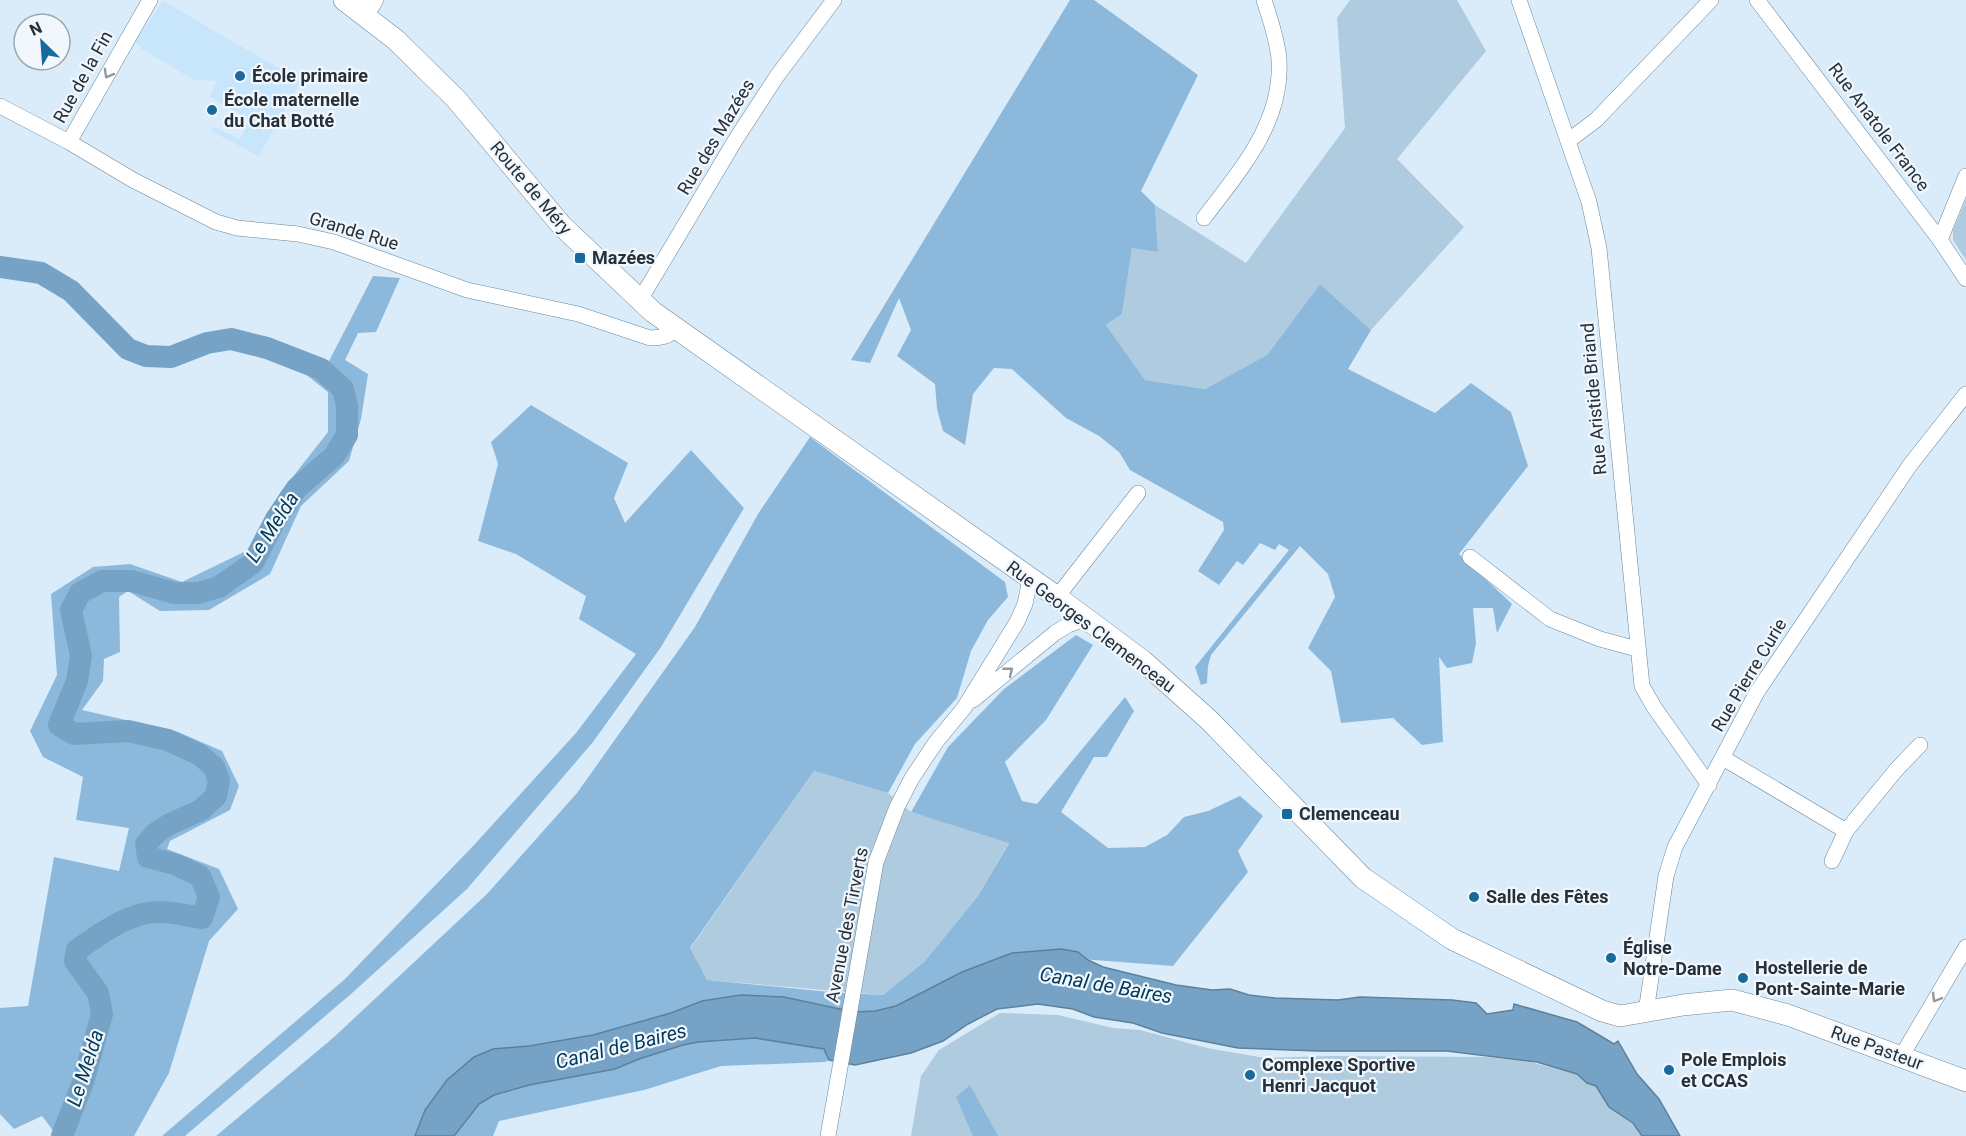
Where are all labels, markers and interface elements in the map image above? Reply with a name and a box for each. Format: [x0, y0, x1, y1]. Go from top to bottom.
north arrow [12, 12, 72, 72]
text: N [27, 18, 45, 40]
street label: Rue de la Fin [49, 27, 116, 126]
street label: Rue Anatole France [1824, 58, 1934, 195]
place label: École primaire [252, 65, 368, 86]
one-way arrow [103, 68, 115, 78]
marker: École primaire [233, 69, 247, 83]
street label: Rue des Mazées [673, 75, 758, 198]
place label: École maternelle du Chat Botté [224, 89, 359, 131]
marker: École maternelle du Chat Botté [205, 103, 219, 117]
street label: Route de Méry [486, 137, 577, 239]
street label: Grande Rue [307, 207, 401, 254]
place label: Mazées [592, 247, 655, 268]
marker: Mazées [573, 251, 587, 265]
street label: Rue Aristide Briand [1576, 322, 1611, 476]
water label: Le Melda [240, 487, 304, 567]
street label: Rue Georges Clemenceau [1003, 556, 1180, 697]
street label: Rue Pierre Curie [1707, 614, 1791, 735]
one-way arrow [1002, 667, 1013, 678]
place label: Clemenceau [1299, 803, 1399, 824]
marker: Clemenceau [1280, 807, 1294, 821]
street label: Avenue des Tirverts [821, 846, 872, 1004]
place label: Salle des Fêtes [1486, 886, 1608, 907]
marker: Salle des Fêtes [1467, 890, 1481, 904]
place label: Église Notre-Dame [1623, 937, 1722, 979]
marker: Église Notre-Dame [1604, 951, 1618, 965]
place label: Hostellerie de Pont-Sainte-Marie [1755, 957, 1905, 999]
water label: Canal de Baires [1038, 962, 1174, 1008]
marker: Hostellerie de Pont-Sainte-Marie [1736, 971, 1750, 985]
one-way arrow [1932, 992, 1944, 1002]
water label: Canal de Baires [553, 1018, 689, 1074]
street label: Rue Pasteur [1828, 1021, 1926, 1074]
water label: Le Melda [61, 1027, 109, 1109]
place label: Pole Emplois et CCAS [1681, 1049, 1786, 1091]
place label: Complexe Sportive Henri Jacquot [1262, 1054, 1416, 1096]
marker: Pole Emplois et CCAS [1662, 1063, 1676, 1077]
marker: Complexe Sportive Henri Jacquot [1243, 1068, 1257, 1082]

